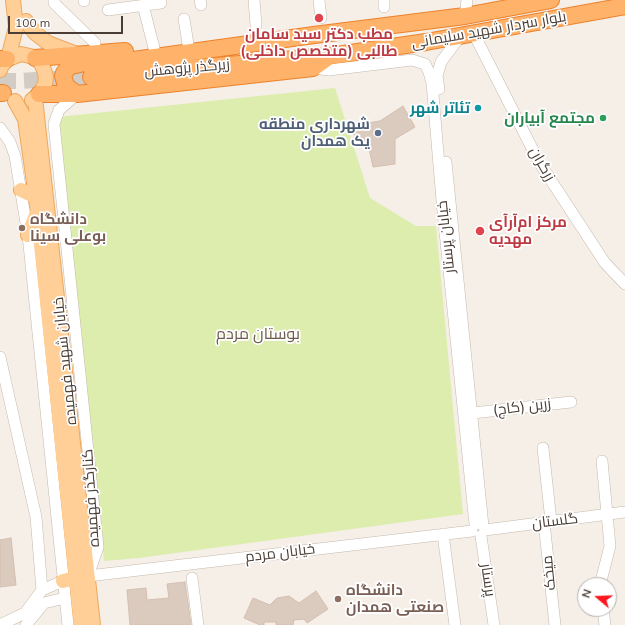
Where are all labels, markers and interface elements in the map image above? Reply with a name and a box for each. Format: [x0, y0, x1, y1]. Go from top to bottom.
scale bar [10, 8, 125, 34]
street label: بلوار سردار شهید سلیمانی [410, 8, 568, 52]
marker: مطب دکتر سید سامان طالبی (متخصص داخلی) [313, 12, 325, 24]
text: 100 m [15, 15, 50, 30]
place label: مطب دکتر سید سامان طالبی (متخصص داخلی) [240, 25, 398, 60]
street label: زیرگذر پژوهش [143, 55, 231, 81]
place label: تئاتر شهر [410, 99, 470, 117]
marker: تئاتر شهر [473, 103, 483, 113]
place label: مجتمع آبیاران [504, 109, 595, 127]
marker: مجتمع آبیاران [598, 113, 608, 123]
place label: شهرداری منطقه یک همدان [259, 115, 370, 150]
marker: شهرداری منطقه یک همدان [373, 128, 383, 138]
street label: زرگران [525, 144, 559, 184]
street label: خیابان پرستار [433, 200, 459, 274]
place label: دانشگاه بوعلی سینا [30, 210, 106, 245]
place label: مرکز ام‌آر‌آی مهدیه [489, 213, 567, 248]
marker: دانشگاه بوعلی سینا [17, 223, 27, 233]
marker: مرکز ام‌آر‌آی مهدیه [474, 225, 486, 237]
street label: خیابان شهید فهمیده [49, 296, 81, 426]
district label: بوستان مردم [216, 324, 300, 344]
street label: زرین (کاج) [492, 395, 552, 419]
street label: کنارگذر فهمیده [79, 448, 103, 548]
street label: گلستان [531, 509, 579, 533]
street label: خیابان مردم [244, 540, 316, 566]
street label: میخک [538, 554, 560, 592]
street label: پرستار [477, 562, 499, 598]
north arrow [577, 577, 617, 617]
place label: دانشگاه صنعتی همدان [346, 581, 444, 616]
text: N [579, 587, 595, 600]
marker: دانشگاه صنعتی همدان [333, 594, 343, 604]

